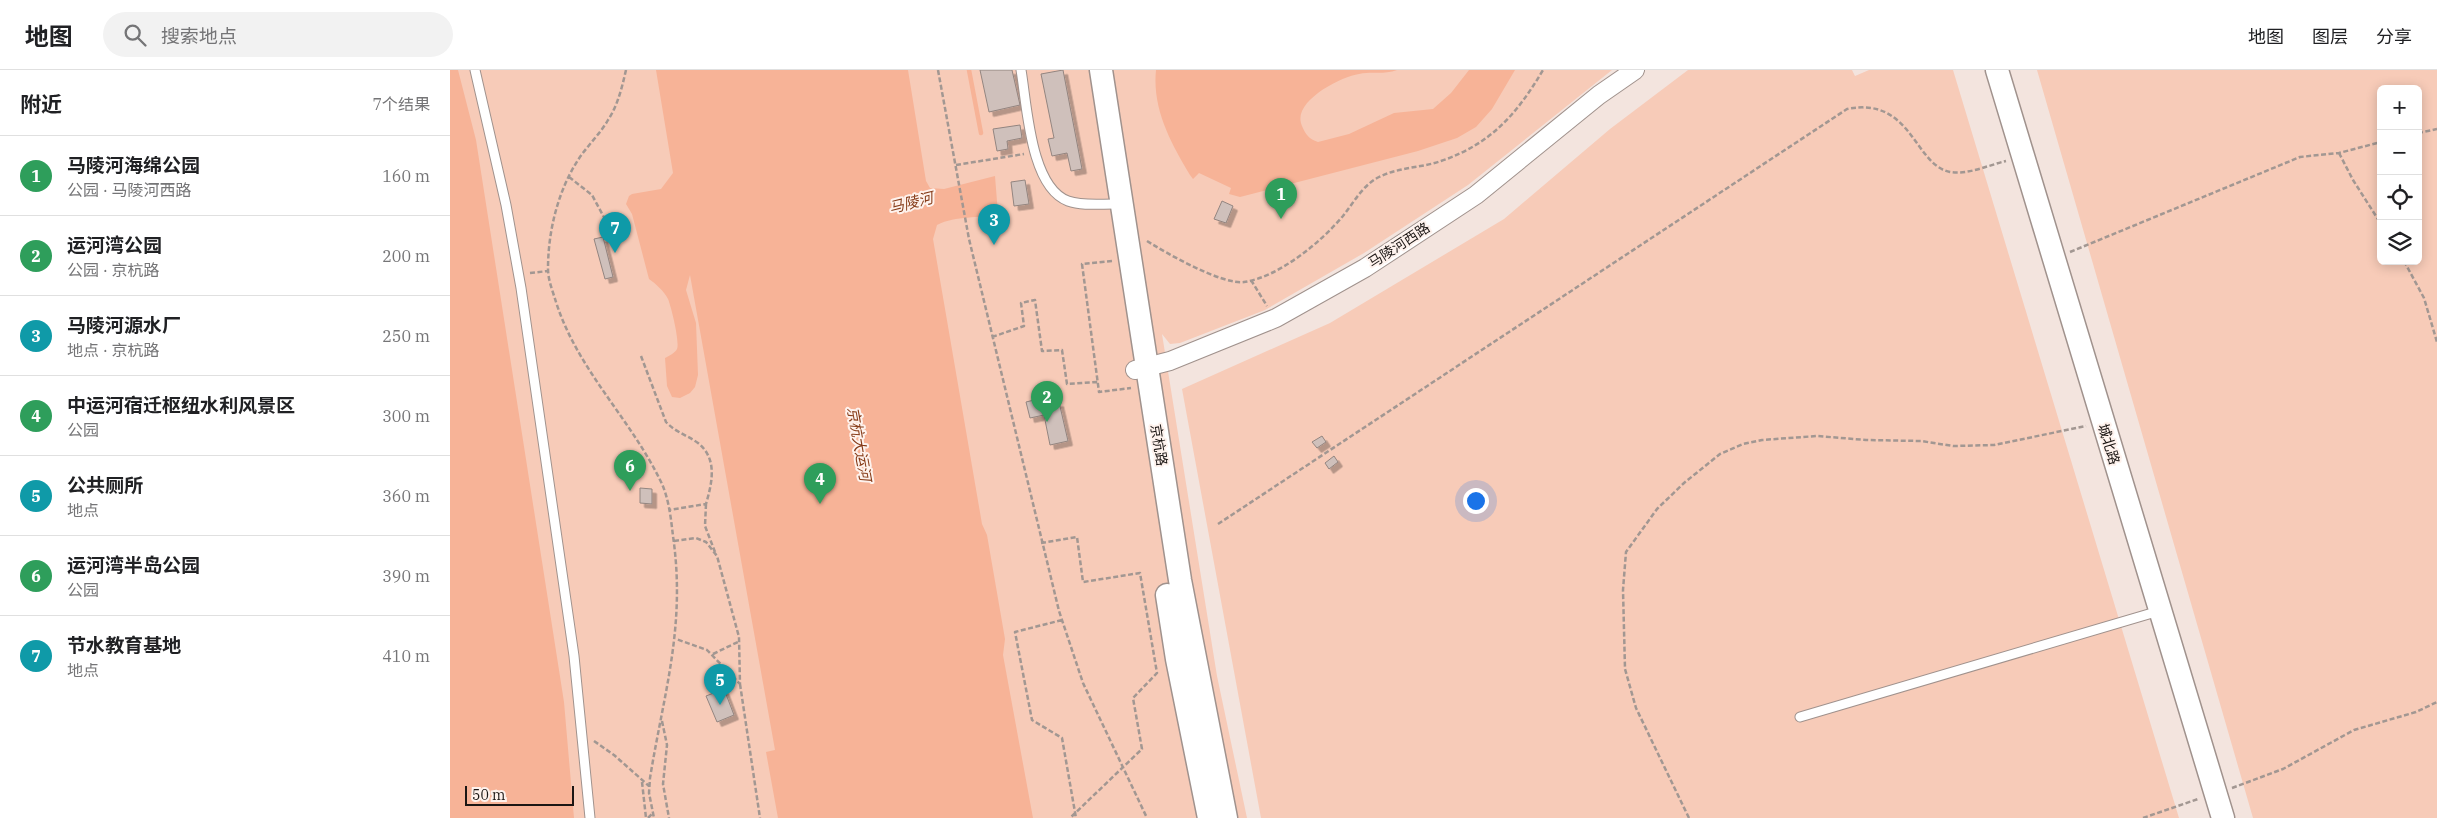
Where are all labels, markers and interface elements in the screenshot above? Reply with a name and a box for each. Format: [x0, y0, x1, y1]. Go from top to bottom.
search box [103, 12, 453, 57]
text: 地图 [25, 20, 73, 52]
icon: search [121, 21, 149, 49]
text: 搜索地点 [161, 24, 237, 48]
text: 地图 [2248, 25, 2284, 48]
text: 图层 [2312, 25, 2348, 48]
text: 分享 [2376, 25, 2412, 48]
map controls [2377, 85, 2422, 265]
button: + [2377, 85, 2422, 130]
text: 附近 [20, 90, 62, 118]
text: 7个结果 [372, 94, 430, 114]
button: − [2377, 130, 2422, 175]
text: 马陵河海绵公园 [67, 153, 200, 177]
text: 1 [31, 166, 41, 186]
text: 160 m [382, 166, 430, 186]
button: locate [2377, 175, 2422, 220]
pin: 1 [1265, 178, 1297, 219]
text: 公园 · 马陵河西路 [67, 180, 192, 200]
water label: 马陵河 [887, 187, 938, 217]
pin: 3 [978, 204, 1010, 245]
pin: 7 [599, 212, 631, 253]
street label: 马陵河西路 [1365, 218, 1433, 272]
button: layers [2377, 220, 2422, 265]
text: 运河湾公园 [67, 233, 162, 257]
text: 2 [31, 246, 41, 266]
text: 200 m [382, 246, 430, 266]
text: 公园 · 京杭路 [67, 260, 160, 280]
text: 马陵河源水厂 [67, 313, 181, 337]
text: 3 [31, 326, 41, 346]
text: 250 m [382, 326, 430, 346]
text: 地点 · 京杭路 [67, 340, 160, 360]
pin: 2 [1031, 381, 1063, 422]
text: 中运河宿迁枢纽水利风景区 [67, 393, 295, 417]
water label: 京杭大运河 [844, 405, 876, 485]
text: 4 [31, 406, 41, 426]
text: 300 m [382, 406, 430, 426]
text: 公园 [67, 420, 99, 440]
street label: 城北路 [2094, 421, 2124, 467]
street label: 京杭路 [1147, 423, 1171, 467]
pin: 6 [614, 450, 646, 491]
pin: 4 [804, 463, 836, 504]
text: 公共厕所 [67, 473, 143, 497]
text: 5 [31, 486, 41, 506]
text: 360 m [382, 486, 430, 506]
your location [1463, 488, 1489, 514]
text: 地点 [67, 500, 99, 520]
text: 运河湾半岛公园 [67, 553, 200, 577]
text: 6 [31, 566, 41, 586]
text: 390 m [382, 566, 430, 586]
text: 公园 [67, 580, 99, 600]
text: 节水教育基地 [67, 633, 181, 657]
text: 7 [31, 646, 41, 666]
text: 410 m [382, 646, 430, 666]
text: 地点 [67, 660, 99, 680]
pin: 5 [704, 664, 736, 705]
scale bar [465, 783, 574, 806]
text: 50 m [472, 786, 505, 804]

